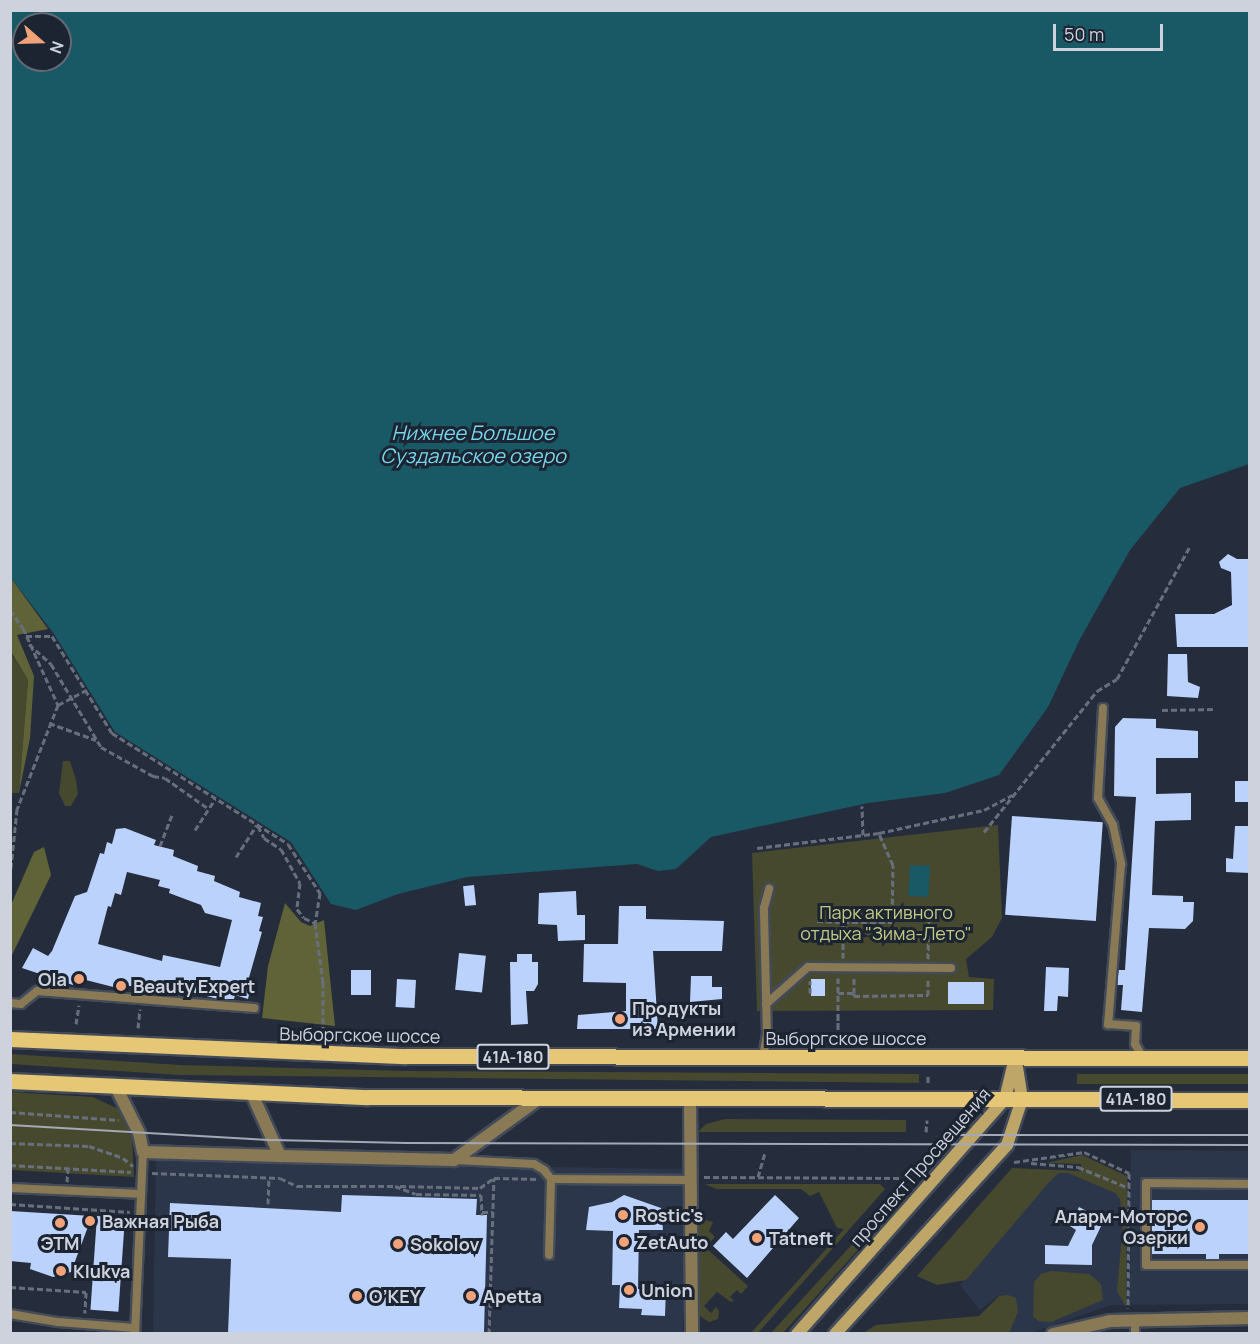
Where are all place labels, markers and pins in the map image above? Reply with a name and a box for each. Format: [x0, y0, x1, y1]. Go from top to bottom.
place label: Ola [38, 968, 67, 990]
marker: Ola [72, 972, 86, 986]
place label: Beauty Expert [133, 975, 255, 997]
marker: Beauty Expert [114, 979, 128, 993]
place label: Продукты из Армении [632, 998, 736, 1040]
marker: Продукты из Армении [613, 1012, 627, 1026]
place label: Rostic's [635, 1204, 703, 1226]
place label: Аларм-Моторс Озерки [1055, 1206, 1188, 1248]
marker: Rostic's [616, 1208, 630, 1222]
place label: Важная Рыба [102, 1210, 219, 1232]
marker: Важная Рыба [83, 1214, 97, 1228]
marker: ЭТМ [53, 1216, 67, 1230]
marker: Аларм-Моторс Озерки [1193, 1220, 1207, 1234]
place label: Tatneft [769, 1227, 833, 1249]
place label: ZetAuto [636, 1231, 708, 1253]
marker: Tatneft [750, 1231, 764, 1245]
place label: ЭТМ [41, 1232, 79, 1254]
place label: Sokolov [410, 1233, 479, 1255]
marker: ZetAuto [617, 1235, 631, 1249]
marker: Sokolov [391, 1237, 405, 1251]
place label: Klukva [73, 1260, 130, 1282]
marker: Klukva [54, 1264, 68, 1278]
place label: Union [641, 1279, 693, 1301]
marker: Union [622, 1283, 636, 1297]
place label: O’KEY [369, 1285, 421, 1307]
place label: Apetta [483, 1285, 542, 1307]
marker: O’KEY [350, 1289, 364, 1303]
marker: Apetta [464, 1289, 478, 1303]

